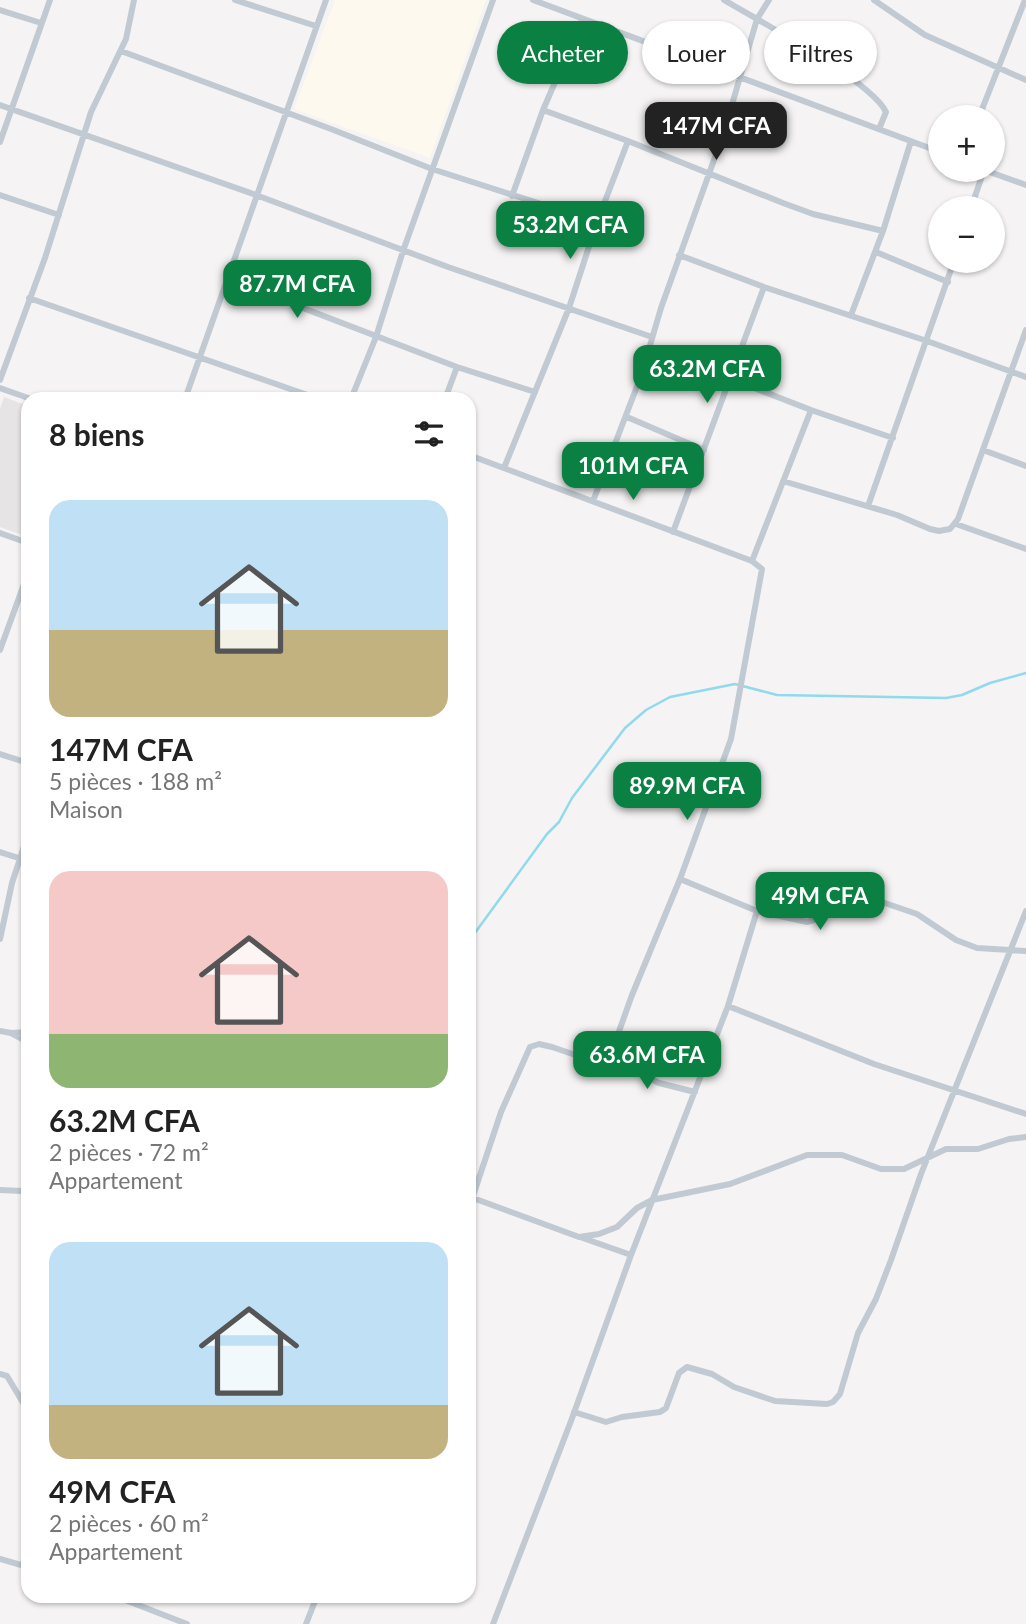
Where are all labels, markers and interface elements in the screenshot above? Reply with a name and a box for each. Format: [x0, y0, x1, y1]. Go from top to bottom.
chip: Acheter [497, 21, 628, 84]
chip: Louer [642, 21, 750, 84]
chip: Filtres [764, 21, 877, 84]
pin: 147M CFA [644, 102, 788, 162]
map controls [928, 105, 1005, 273]
button: + [928, 105, 1005, 182]
text: 147M CFA [661, 111, 771, 139]
button: − [928, 196, 1005, 273]
pin: 53.2M CFA [490, 202, 650, 261]
text: 53.2M CFA [512, 210, 628, 238]
pin: 87.7M CFA [217, 260, 377, 320]
text: 87.7M CFA [239, 269, 355, 297]
pin: 63.2M CFA [627, 346, 787, 405]
text: 63.2M CFA [649, 354, 765, 382]
icon: filters [410, 415, 448, 453]
text: 8 biens [49, 416, 144, 452]
pin: 101M CFA [561, 442, 705, 502]
text: 101M CFA [578, 451, 688, 479]
icon: home [186, 546, 312, 672]
text: 147M CFA [49, 731, 193, 767]
pin: 89.9M CFA [607, 762, 767, 822]
text: 5 pièces · 188 m² [49, 767, 222, 795]
text: 89.9M CFA [629, 771, 745, 799]
text: Maison [49, 795, 123, 823]
pin: 49M CFA [755, 872, 885, 932]
text: 49M CFA [772, 881, 868, 909]
icon: home [186, 917, 312, 1043]
pin: 63.6M CFA [567, 1032, 727, 1091]
text: 63.6M CFA [589, 1040, 705, 1068]
text: 63.2M CFA [49, 1102, 200, 1138]
text: 2 pièces · 72 m² [49, 1138, 209, 1166]
text: Appartement [49, 1166, 182, 1194]
icon: home [186, 1288, 312, 1414]
text: 49M CFA [49, 1473, 175, 1509]
text: 2 pièces · 60 m² [49, 1509, 209, 1537]
text: Appartement [49, 1537, 182, 1565]

